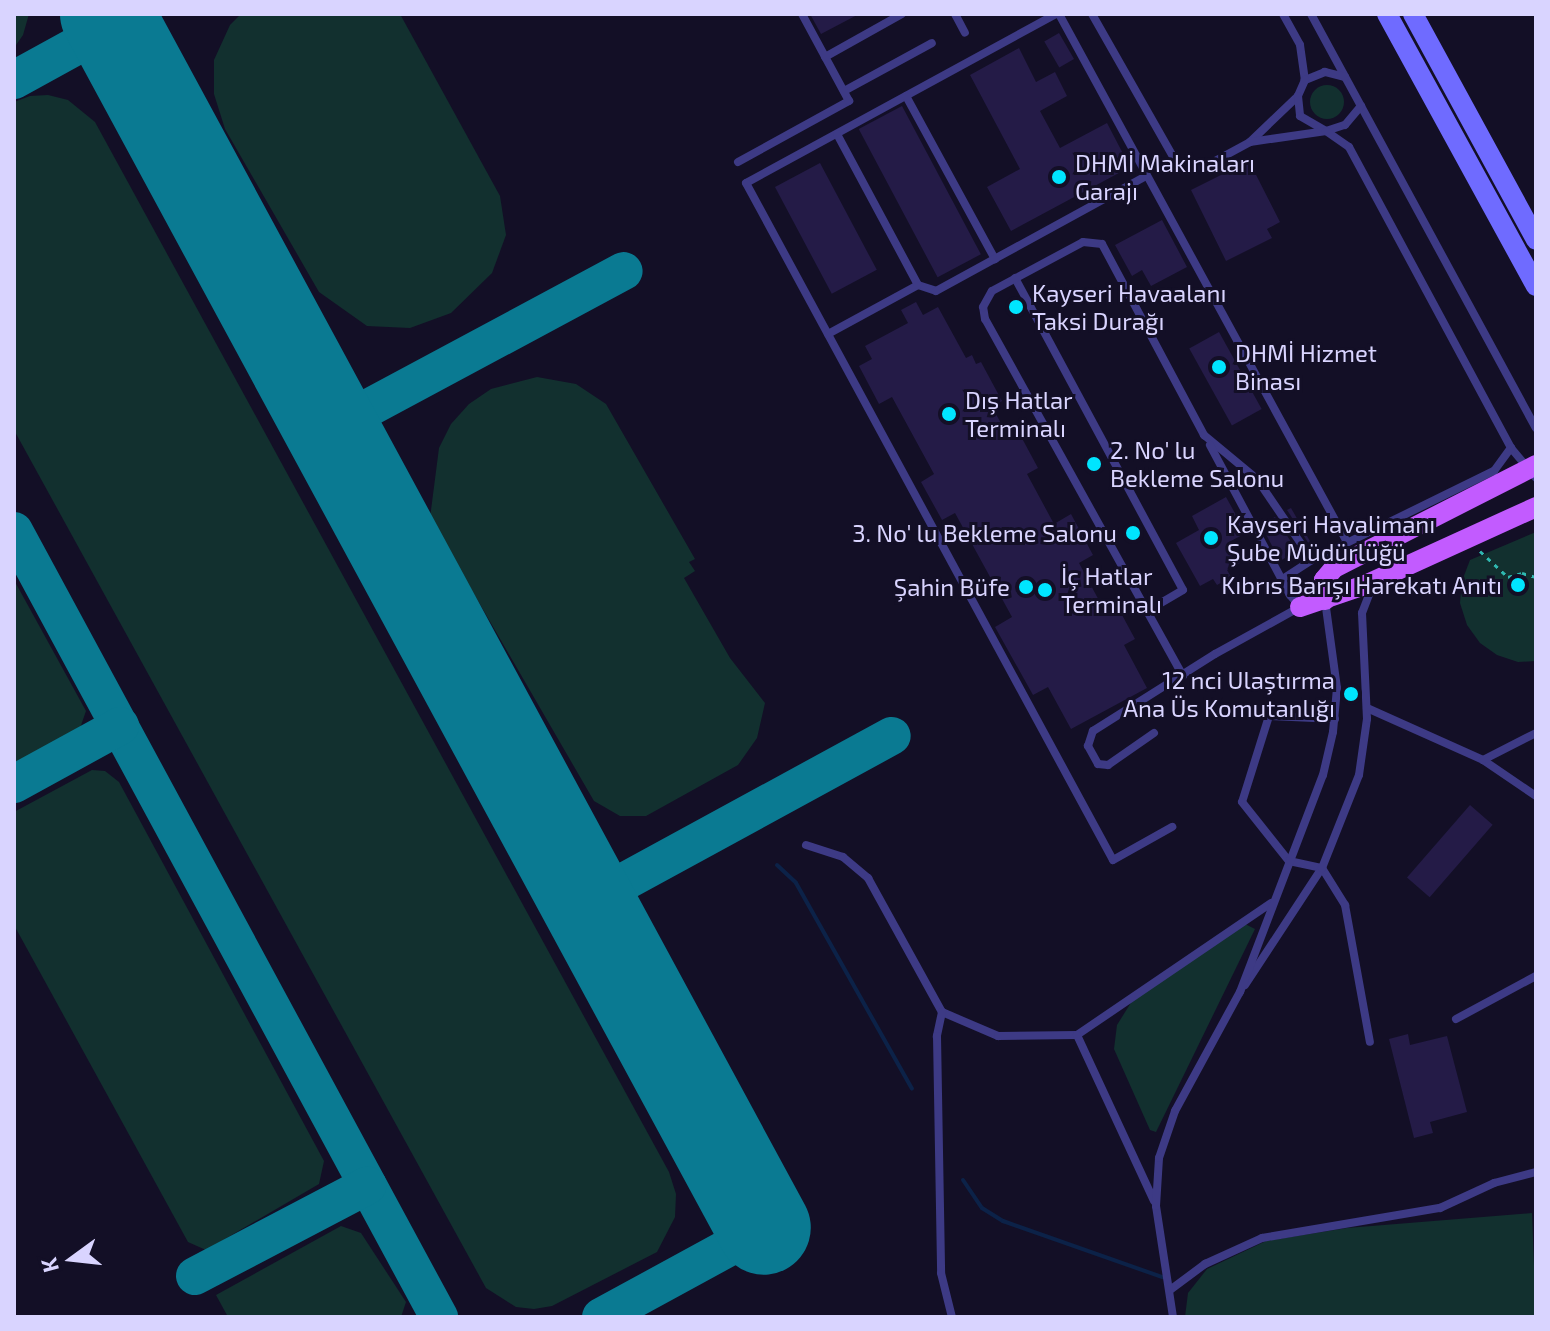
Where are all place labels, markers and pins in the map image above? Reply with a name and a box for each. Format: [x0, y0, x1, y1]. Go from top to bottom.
place label: DHMİ Makinaları Garajı [1075, 149, 1255, 205]
marker: DHMİ Makinaları Garajı [1050, 168, 1068, 186]
place label: Kayseri Havaalanı Taksi Durağı [1032, 279, 1226, 335]
marker: Kayseri Havaalanı Taksi Durağı [1007, 298, 1025, 316]
place label: DHMİ Hizmet Binası [1235, 339, 1377, 395]
marker: DHMİ Hizmet Binası [1210, 358, 1228, 376]
place label: Dış Hatlar Terminalı [965, 386, 1073, 442]
marker: Dış Hatlar Terminalı [940, 405, 958, 423]
place label: 2. No' lu Bekleme Salonu [1110, 436, 1284, 492]
marker: 2. No' lu Bekleme Salonu [1085, 455, 1103, 473]
place label: Kayseri Havalimanı Şube Müdürlüğü [1227, 510, 1435, 566]
place label: 3. No' lu Bekleme Salonu [852, 519, 1117, 547]
marker: 3. No' lu Bekleme Salonu [1124, 524, 1142, 542]
marker: Kayseri Havalimanı Şube Müdürlüğü [1202, 529, 1220, 547]
place label: İç Hatlar Terminalı [1061, 562, 1162, 618]
place label: Kıbrıs Barışı Harekatı Anıtı [1221, 571, 1502, 599]
place label: Şahin Büfe [894, 573, 1010, 601]
marker: Kıbrıs Barışı Harekatı Anıtı [1509, 576, 1527, 594]
marker: Şahin Büfe [1017, 578, 1035, 596]
marker: İç Hatlar Terminalı [1036, 581, 1054, 599]
place label: 12 nci Ulaştırma Ana Üs Komutanlığı [1123, 666, 1335, 722]
marker: 12 nci Ulaştırma Ana Üs Komutanlığı [1342, 685, 1360, 703]

